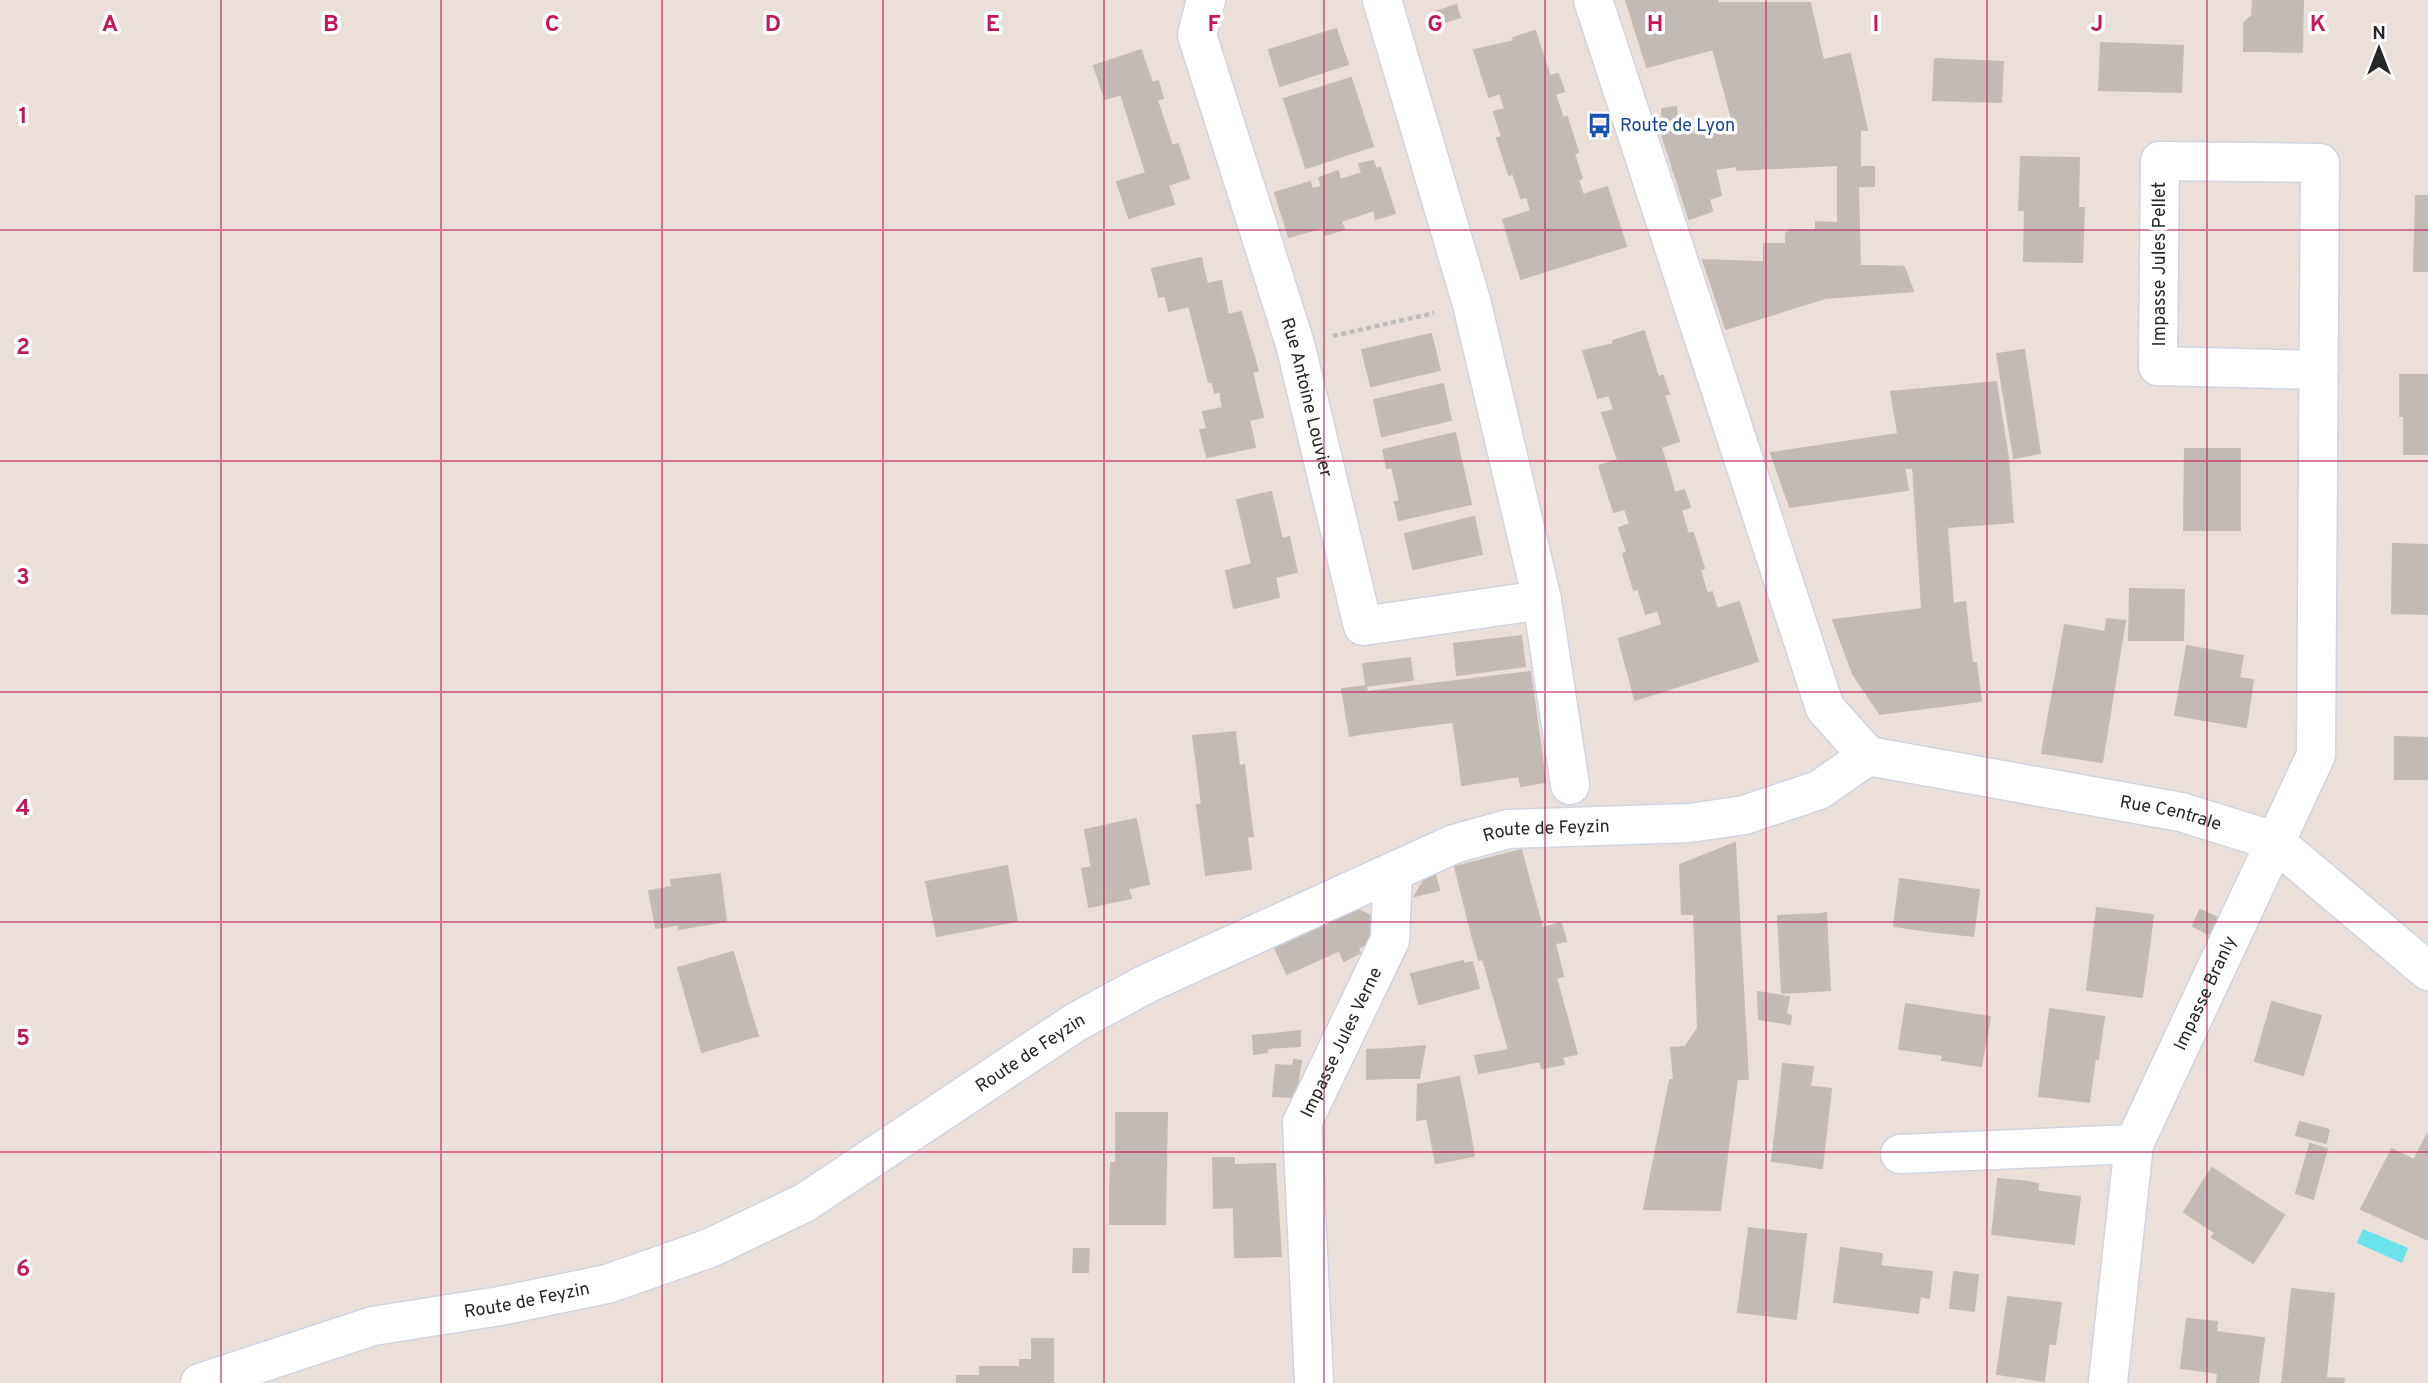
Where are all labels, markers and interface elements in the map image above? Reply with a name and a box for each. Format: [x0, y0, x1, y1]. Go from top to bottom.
text: A [102, 11, 118, 40]
text: B [323, 11, 339, 40]
text: C [545, 11, 559, 40]
text: D [765, 11, 781, 40]
text: E [986, 11, 1000, 40]
text: F [1207, 11, 1221, 40]
text: G [1427, 11, 1443, 40]
text: H [1647, 11, 1663, 40]
text: I [1873, 11, 1879, 40]
text: J [2091, 11, 2103, 40]
text: K [2310, 11, 2326, 40]
north arrow [2344, 14, 2414, 84]
text: N [2372, 22, 2386, 46]
text: 1 [18, 103, 28, 132]
bus stop icon: Route de Lyon [1586, 111, 1614, 139]
place label: Route de Lyon [1620, 115, 1735, 138]
street label: Impasse Jules Pellet [2149, 182, 2172, 346]
street label: Rue Antoine Louvier [1274, 315, 1337, 480]
text: 2 [16, 334, 30, 363]
text: 3 [16, 564, 30, 593]
street label: Rue Centrale [2118, 791, 2224, 837]
text: 4 [16, 795, 30, 824]
street label: Route de Feyzin [1481, 816, 1610, 848]
street label: Impasse Branly [2169, 933, 2243, 1054]
street label: Impasse Jules Verne [1296, 964, 1388, 1122]
street label: Route de Feyzin [972, 1009, 1090, 1099]
text: 5 [16, 1025, 30, 1054]
text: 6 [16, 1256, 30, 1285]
street label: Route de Feyzin [462, 1278, 592, 1325]

